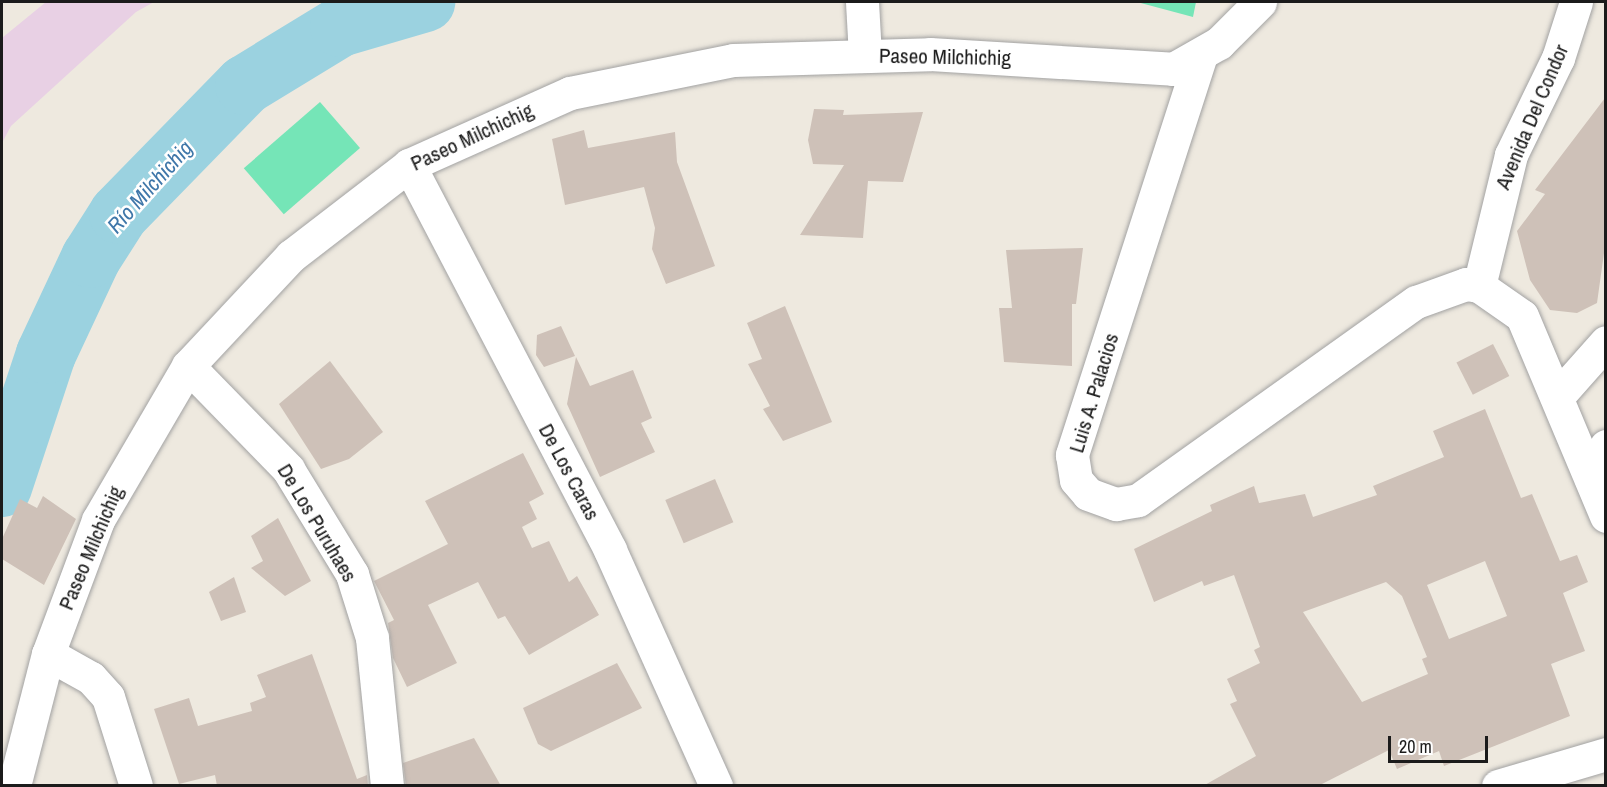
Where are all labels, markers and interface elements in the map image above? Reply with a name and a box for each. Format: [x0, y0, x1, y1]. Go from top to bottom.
street label: Avenida Del Condor [1490, 41, 1574, 193]
street label: Paseo Milchichig [879, 43, 1011, 71]
street label: Paseo Milchichig [407, 98, 537, 176]
water label: Río Milchichig [102, 135, 198, 239]
street label: Luis A. Palacios [1064, 330, 1124, 456]
street label: De Los Caras [533, 420, 605, 524]
street label: De Los Puruhaes [272, 459, 362, 587]
street label: Paseo Milchichig [54, 482, 128, 614]
scale bar [1391, 724, 1492, 762]
text: 20 m [1399, 734, 1432, 759]

